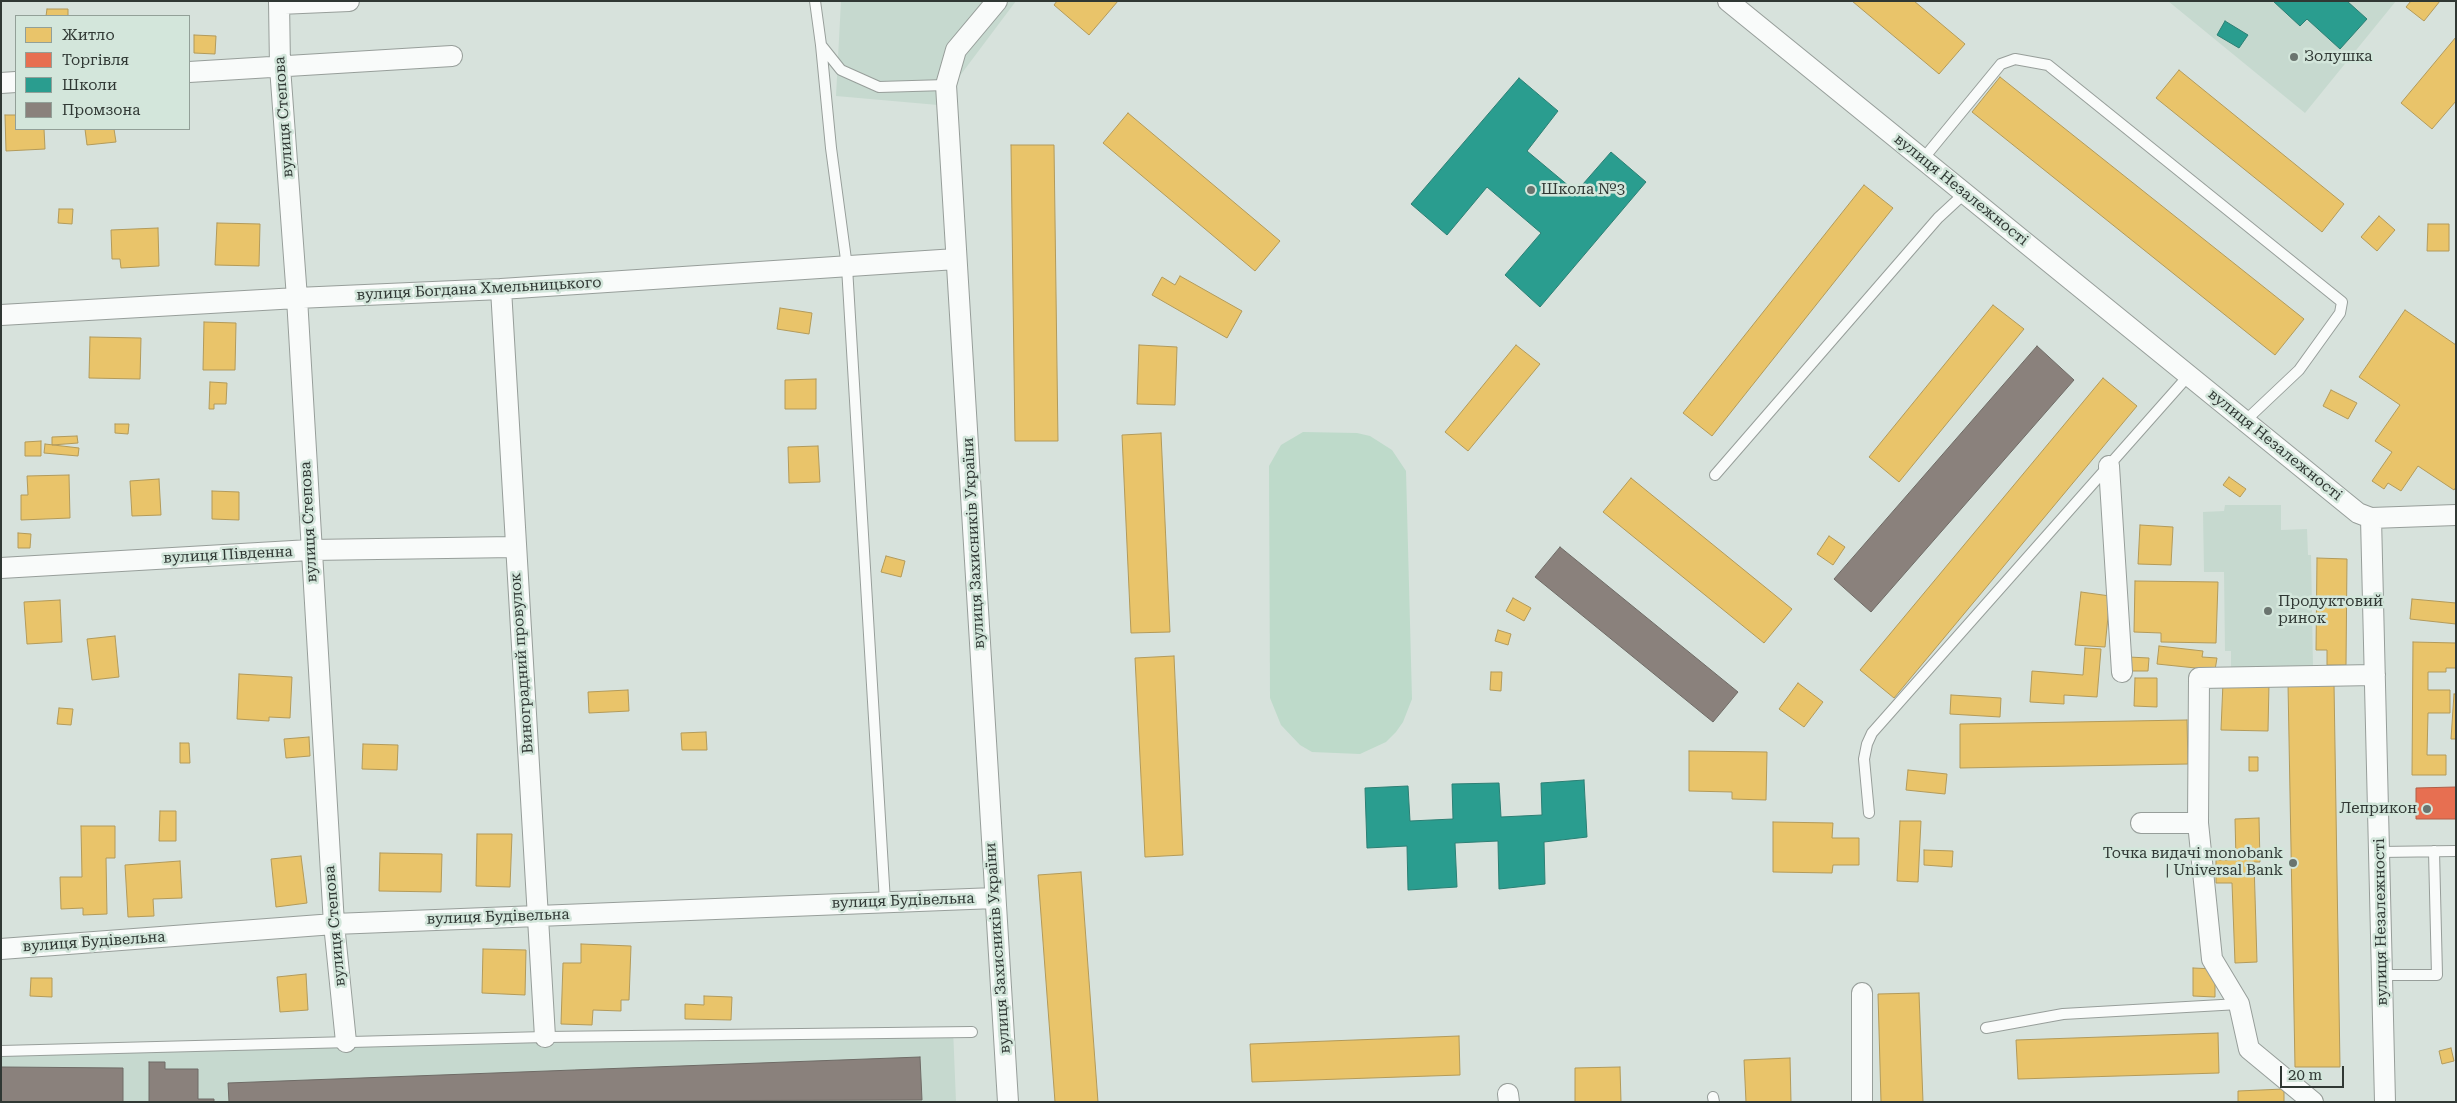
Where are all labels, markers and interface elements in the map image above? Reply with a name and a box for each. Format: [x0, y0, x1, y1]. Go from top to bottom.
legend [15, 15, 190, 130]
text: Житло [62, 26, 115, 44]
place label: Золушка [2304, 48, 2372, 66]
text: Торгівля [62, 51, 129, 69]
marker: Золушка [2288, 51, 2300, 63]
street label: вулиця Степова [271, 56, 297, 178]
text: Школи [62, 76, 117, 94]
text: Промзона [62, 101, 140, 119]
street label: вулиця Незалежності [1890, 130, 2032, 250]
place label: Школа №3 [1541, 181, 1625, 199]
marker: Школа №3 [1525, 184, 1537, 196]
street label: вулиця Богдана Хмельницького [356, 274, 602, 304]
street label: вулиця Незалежності [2204, 385, 2346, 505]
street label: вулиця Захисників України [959, 437, 989, 649]
street label: вулиця Степова [297, 461, 321, 583]
street label: вулиця Південна [163, 543, 293, 567]
street label: Виноградний провулок [507, 572, 537, 754]
place label: Продуктовий ринок [2278, 593, 2383, 628]
marker: Продуктовий ринок [2262, 605, 2274, 617]
place label: Леприкон [2340, 800, 2417, 818]
marker: Леприкон [2421, 803, 2433, 815]
street label: вулиця Незалежності [2371, 838, 2391, 1006]
street label: вулиця Захисників України [982, 842, 1014, 1054]
place label: Точка видачі monobank | Universal Bank [2103, 845, 2283, 880]
marker: Точка видачі monobank | Universal Bank [2287, 857, 2299, 869]
street label: вулиця Степова [321, 865, 349, 987]
street label: вулиця Будівельна [831, 890, 975, 912]
street label: вулиця Будівельна [426, 906, 570, 928]
street label: вулиця Будівельна [22, 928, 166, 956]
scale bar [2282, 1056, 2346, 1088]
text: 20 m [2288, 1066, 2322, 1084]

